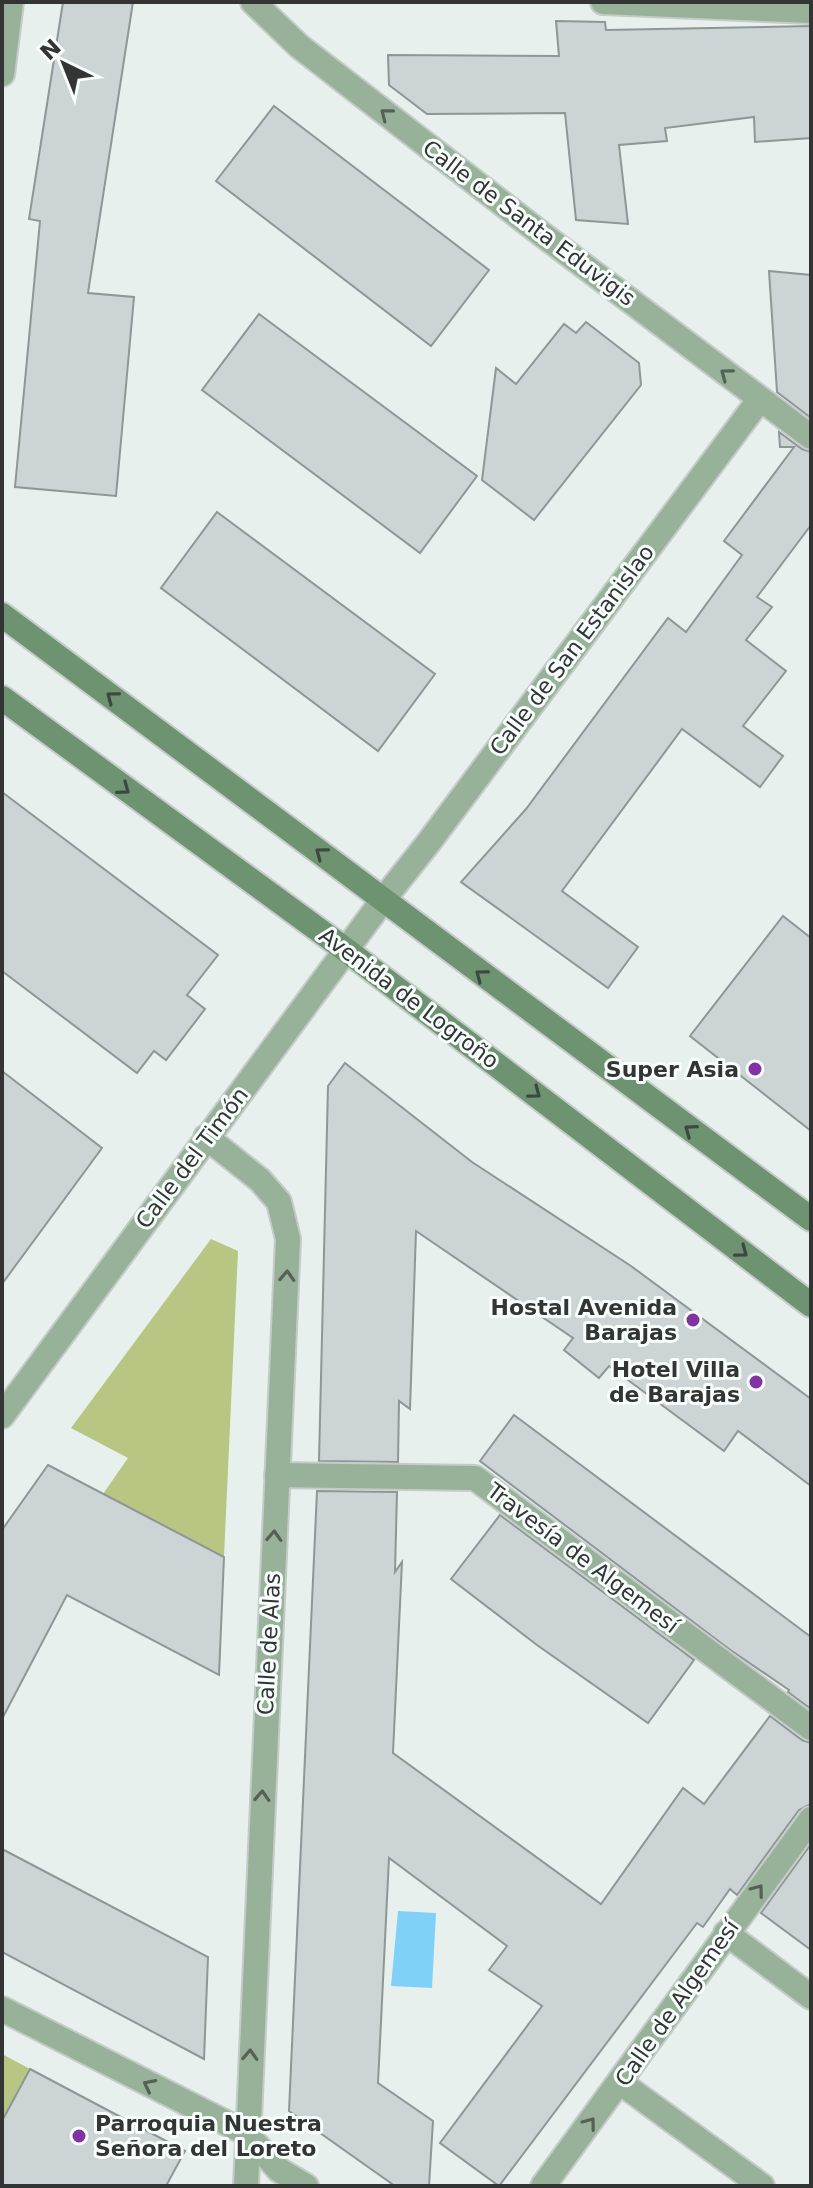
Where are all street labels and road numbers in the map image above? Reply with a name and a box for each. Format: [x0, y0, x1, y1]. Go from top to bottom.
street label: Calle de Santa Eduvigis [418, 135, 640, 311]
street label: Calle de San Estanislao [485, 540, 659, 760]
street label: Avenida de Logroño [314, 922, 504, 1074]
street label: Calle del Timón [131, 1083, 253, 1233]
street label: Travesía de Algemesí [482, 1477, 684, 1639]
street label: Calle de Alas [253, 1572, 285, 1716]
street label: Calle de Algemesí [610, 1914, 744, 2091]

